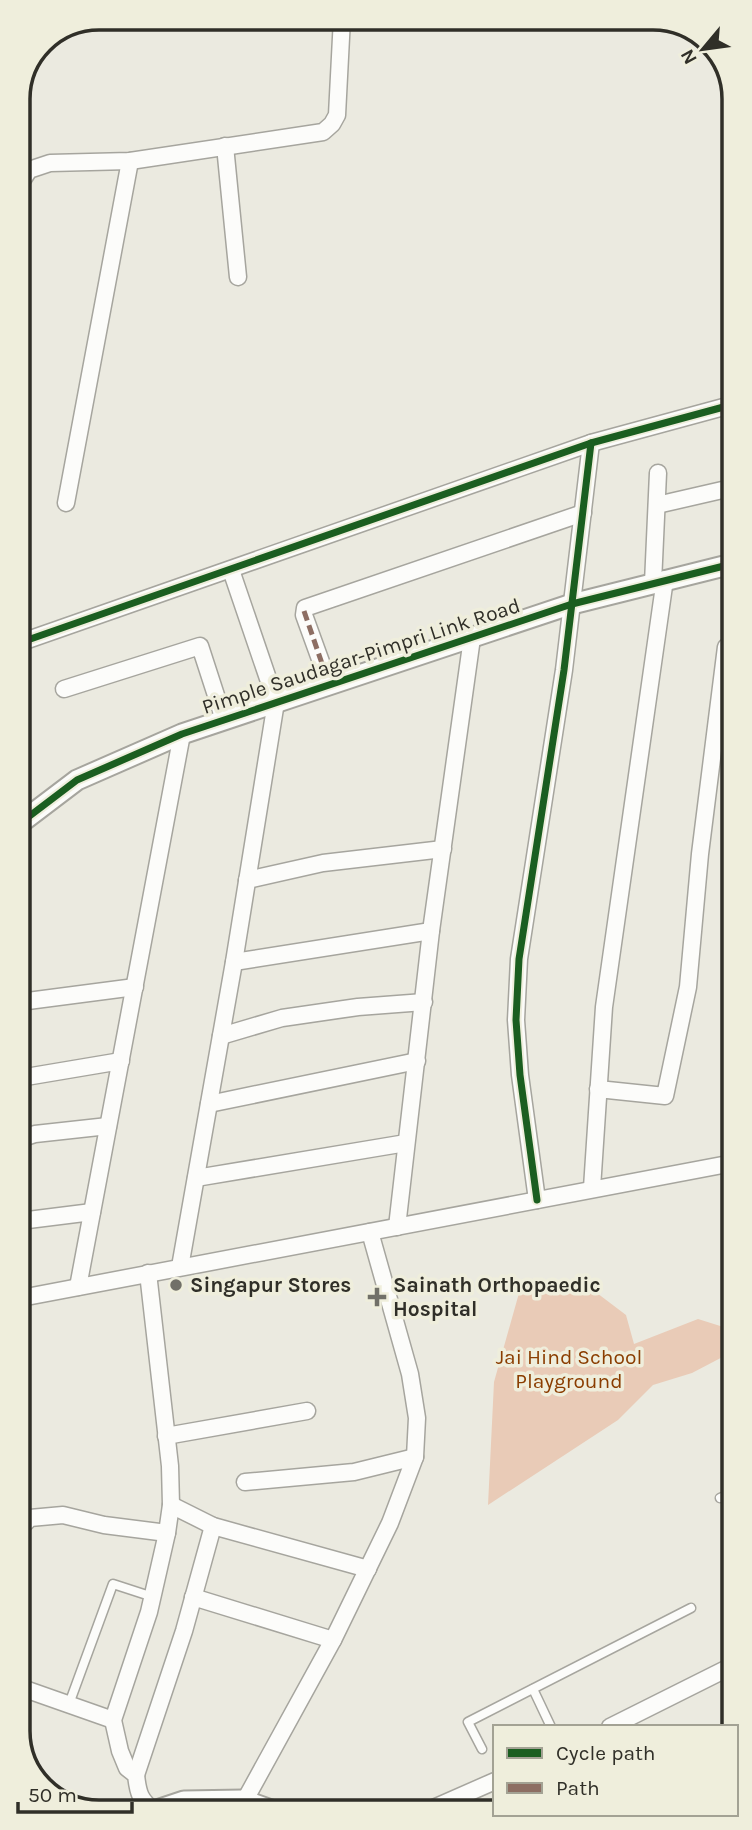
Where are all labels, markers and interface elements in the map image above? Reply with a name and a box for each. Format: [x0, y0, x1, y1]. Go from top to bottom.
north arrow [668, 14, 738, 84]
text: N [676, 45, 702, 68]
street label: Pimple Saudagar-Pimpri Link Road [199, 593, 523, 719]
place label: Singapur Stores [190, 1273, 351, 1297]
place label: Sainath Orthopaedic Hospital [393, 1273, 601, 1321]
marker: Singapur Stores [168, 1277, 184, 1293]
marker: Sainath Orthopaedic Hospital [367, 1287, 387, 1307]
park label: Jai Hind School Playground [496, 1345, 642, 1393]
legend [493, 1725, 738, 1816]
text: Cycle path [556, 1741, 656, 1765]
scale bar [18, 1770, 131, 1814]
text: Path [556, 1776, 600, 1800]
text: 50 m [28, 1783, 77, 1807]

